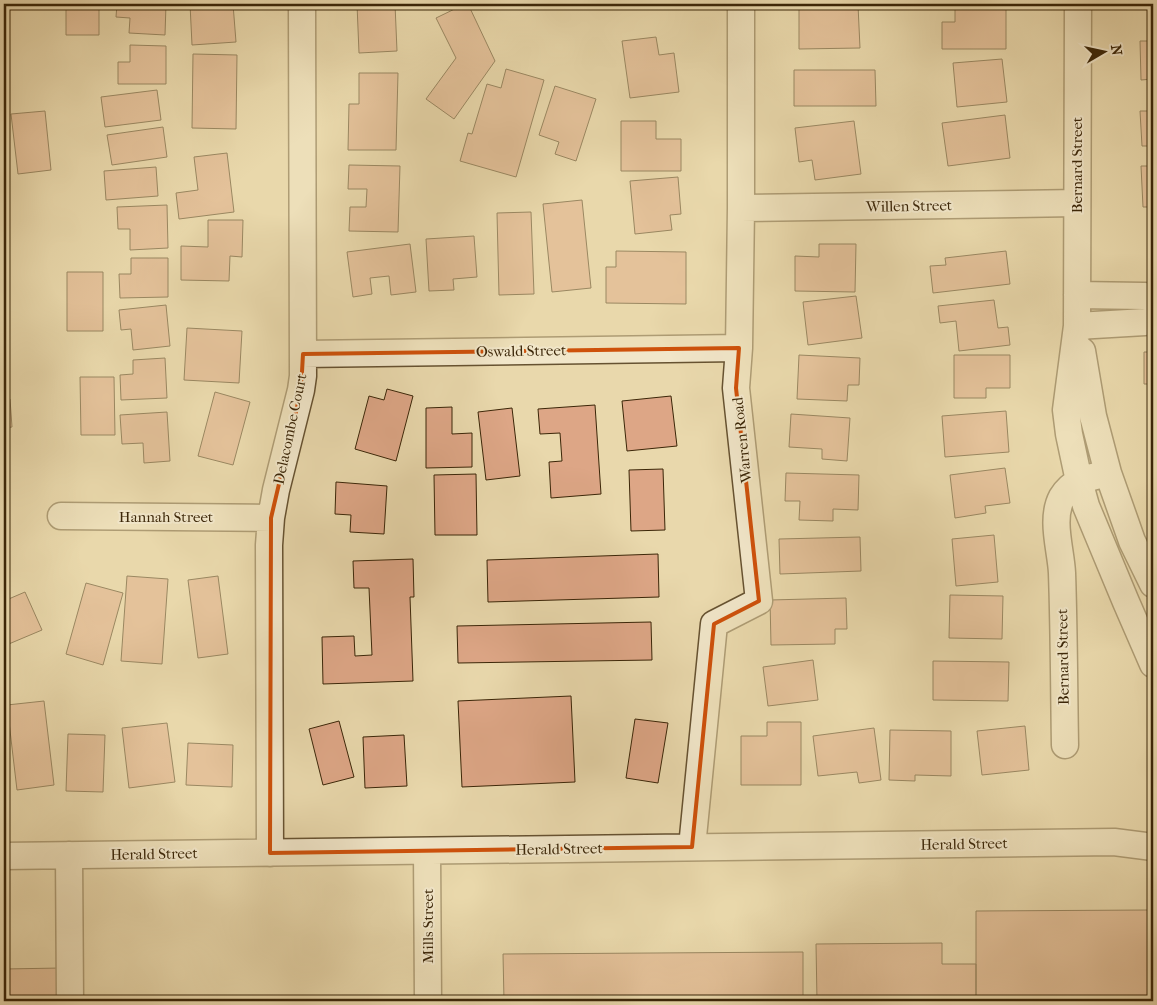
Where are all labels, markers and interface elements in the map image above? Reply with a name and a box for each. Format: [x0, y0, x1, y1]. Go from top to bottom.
north arrow [1080, 28, 1130, 78]
text: N [1107, 43, 1126, 57]
street label: Bernard Street [1068, 116, 1086, 213]
street label: Willen Street [865, 196, 953, 216]
street label: Oswald Street [476, 341, 567, 361]
street label: Delacombe Court [269, 371, 311, 486]
street label: Warren Road [728, 395, 756, 485]
street label: Hannah Street [119, 508, 214, 526]
street label: Bernard Street [1053, 608, 1073, 705]
street label: Herald Street [920, 834, 1009, 854]
street label: Herald Street [515, 839, 604, 859]
street label: Herald Street [110, 844, 199, 864]
street label: Mills Street [419, 888, 437, 963]

